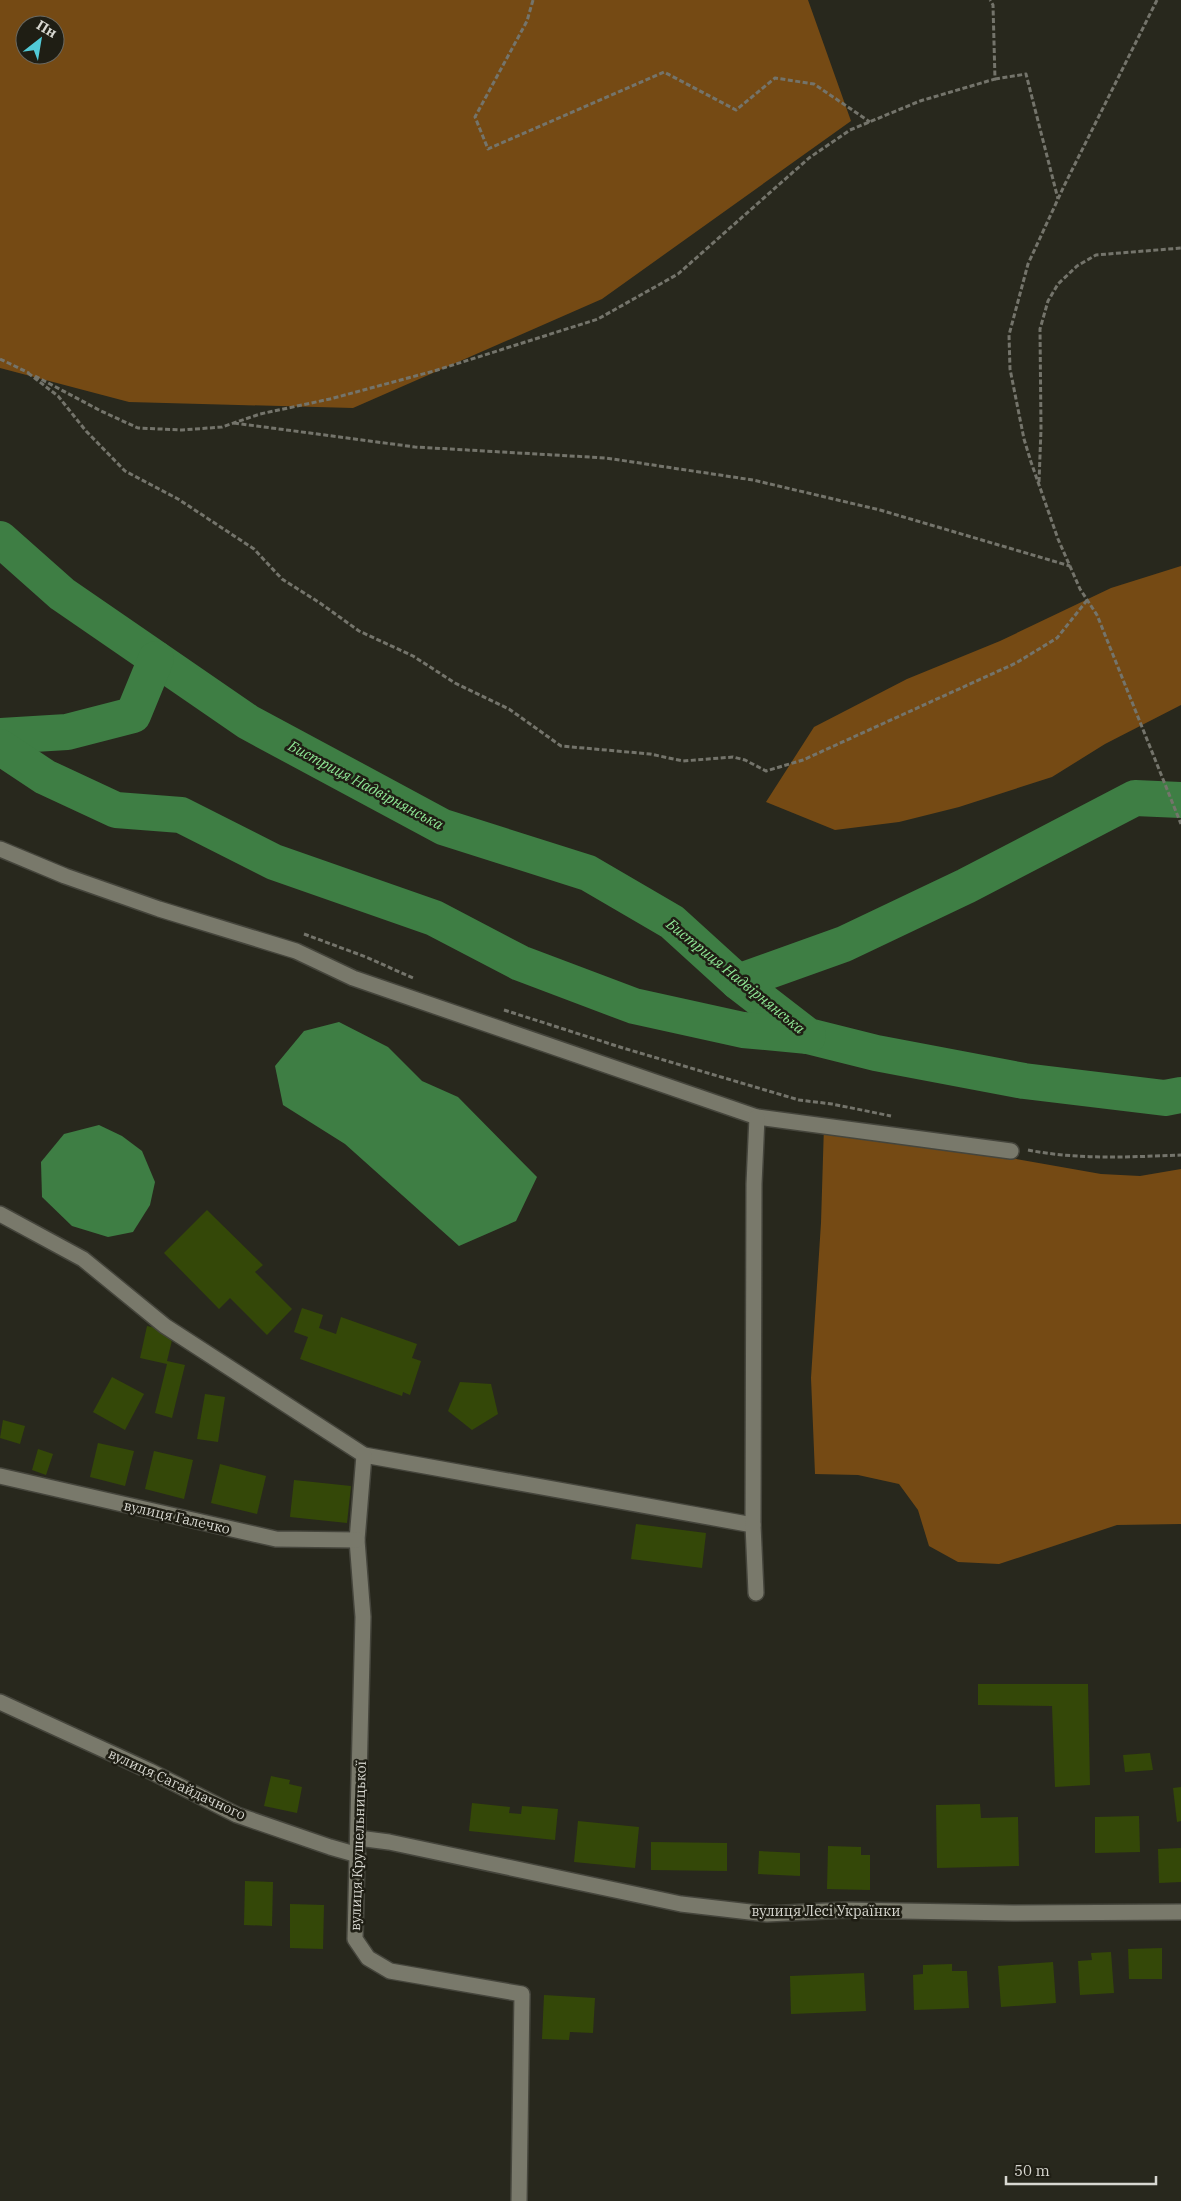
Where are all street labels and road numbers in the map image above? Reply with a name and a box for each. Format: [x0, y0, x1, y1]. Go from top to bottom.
street label: вулиця Галечко [122, 1496, 232, 1538]
street label: вулиця Сагайдачного [105, 1744, 249, 1824]
street label: вулиця Крушельницької [346, 1760, 370, 1931]
street label: вулиця Лесі Українки [752, 1902, 900, 1920]

